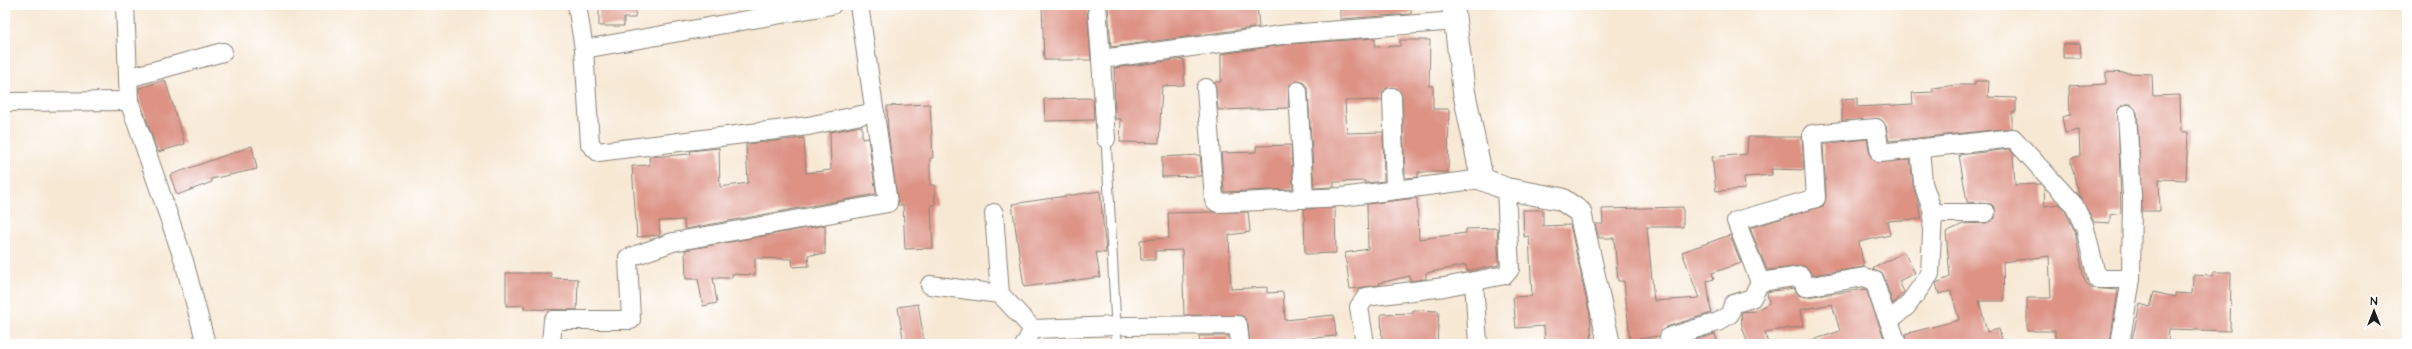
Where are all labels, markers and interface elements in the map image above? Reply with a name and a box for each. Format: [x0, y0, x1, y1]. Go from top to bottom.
north arrow [2354, 291, 2394, 331]
text: N [2371, 294, 2378, 309]

